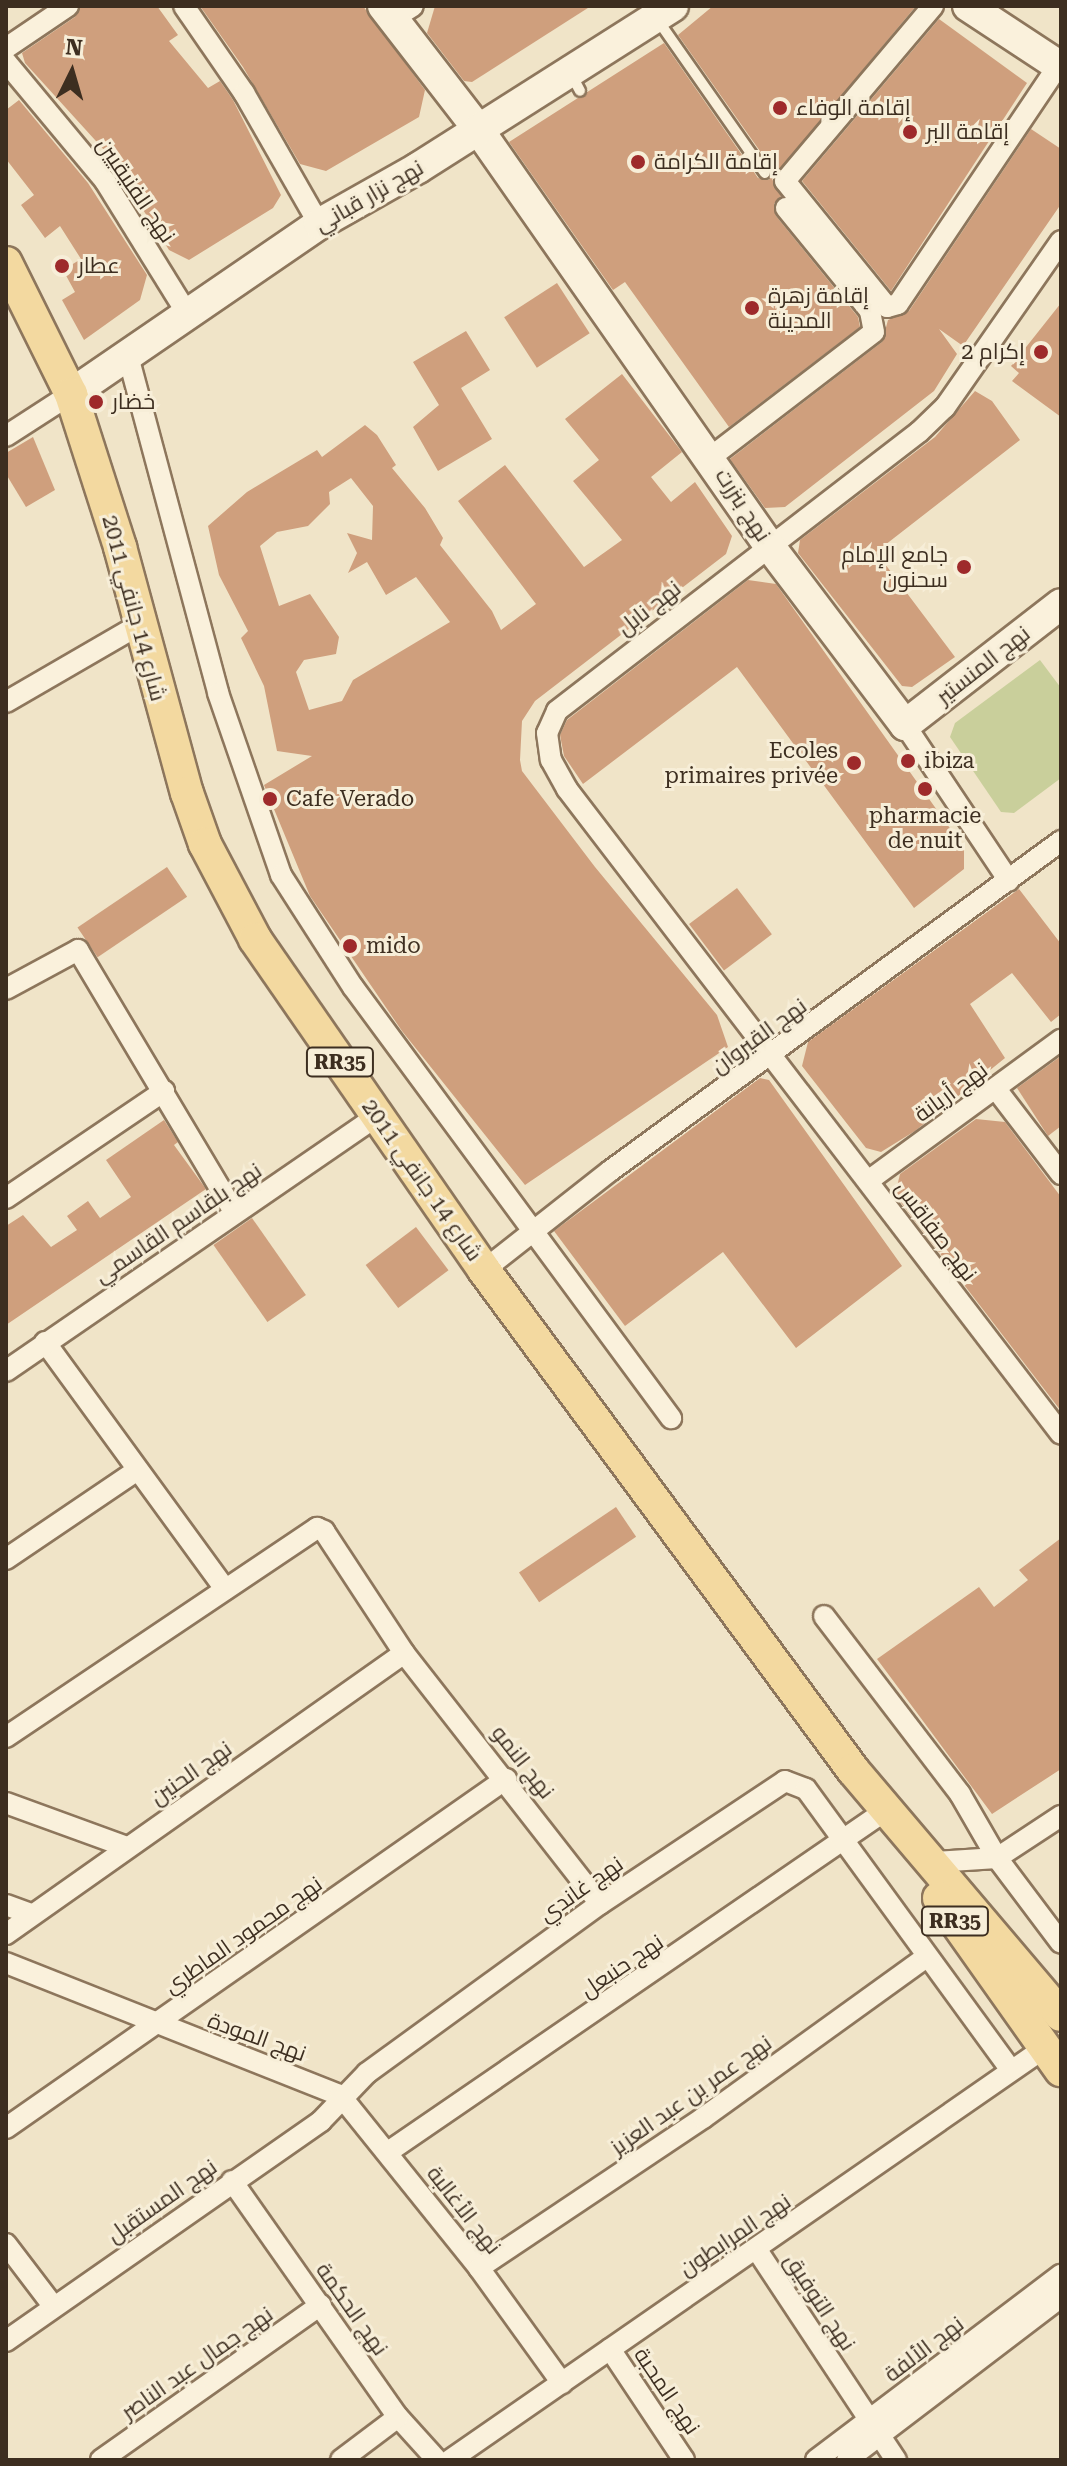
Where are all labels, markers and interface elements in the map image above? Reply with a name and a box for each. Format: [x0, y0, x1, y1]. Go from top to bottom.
north arrow [32, 32, 112, 112]
text: N [65, 34, 84, 61]
place label: إقامة الوفاء [796, 95, 911, 121]
marker: إقامة الوفاء [771, 99, 789, 117]
place label: إقامة البر [926, 119, 1009, 145]
marker: إقامة البر [901, 123, 919, 141]
street label: نهج الفنيقيين [91, 132, 181, 248]
place label: إقامة الكرامة [654, 149, 778, 175]
marker: إقامة الكرامة [629, 153, 647, 171]
street label: نهج نزار قباني [310, 154, 428, 238]
place label: عطار [78, 253, 120, 279]
marker: عطار [53, 257, 71, 275]
place label: إقامة زهرة المدينة [768, 282, 869, 334]
marker: إقامة زهرة المدينة [743, 299, 761, 317]
place label: إكرام 2 [961, 339, 1025, 365]
marker: إكرام 2 [1032, 343, 1050, 361]
place label: خضار [112, 389, 155, 415]
marker: خضار [87, 393, 105, 411]
street label: نهج بنزرت [710, 463, 776, 547]
street label: شارع 14 جانفي 2011 [96, 512, 172, 704]
place label: جامع الإمام سحنون [841, 541, 948, 592]
marker: جامع الإمام سحنون [955, 558, 973, 576]
street label: نهج نابل [612, 575, 686, 641]
street label: نهج المنستير [931, 620, 1035, 710]
place label: Ecoles primaires privée [665, 737, 838, 788]
place label: ibiza [924, 748, 974, 774]
marker: ibiza [899, 752, 917, 770]
marker: Ecoles primaires privée [845, 754, 863, 772]
marker: pharmacie de nuit [916, 780, 934, 798]
place label: Cafe Verado [286, 786, 414, 812]
marker: Cafe Verado [261, 790, 279, 808]
place label: pharmacie de nuit [869, 802, 981, 854]
place label: mido [366, 933, 421, 959]
marker: mido [341, 937, 359, 955]
street label: نهج القيروان [706, 993, 812, 1079]
road number: RR35 [304, 1046, 376, 1078]
street label: نهج أريانة [909, 1057, 993, 1127]
street label: شارع 14 جانفي 2011 [356, 1094, 488, 1266]
street label: نهج بلقاسم القاسمي [89, 1157, 267, 1289]
street label: نهج صفاقس [890, 1175, 982, 1287]
street label: نهج النمو [486, 1720, 560, 1804]
street label: نهج الحنين [145, 1735, 237, 1811]
street label: نهج غاندي [534, 1850, 628, 1928]
street label: نهج محمود الماطري [159, 1871, 327, 1999]
road number: RR35 [919, 1905, 991, 1937]
street label: نهج حنبعل [576, 1929, 668, 2003]
street label: نهج المودة [204, 2007, 310, 2067]
street label: نهج عمر بن عبد العزيز [606, 2030, 776, 2160]
street label: نهج المستقبل [102, 2154, 222, 2248]
street label: نهج الأغالبة [421, 2161, 507, 2259]
street label: نهج المرابطون [674, 2188, 796, 2282]
street label: نهج التوفيق [779, 2248, 861, 2356]
street label: نهج الحكمة [310, 2258, 394, 2360]
street label: نهج جمال عبد الناصر [116, 2301, 278, 2425]
street label: نهج الألفة [879, 2311, 969, 2387]
street label: نهج المحبة [628, 2343, 706, 2439]

